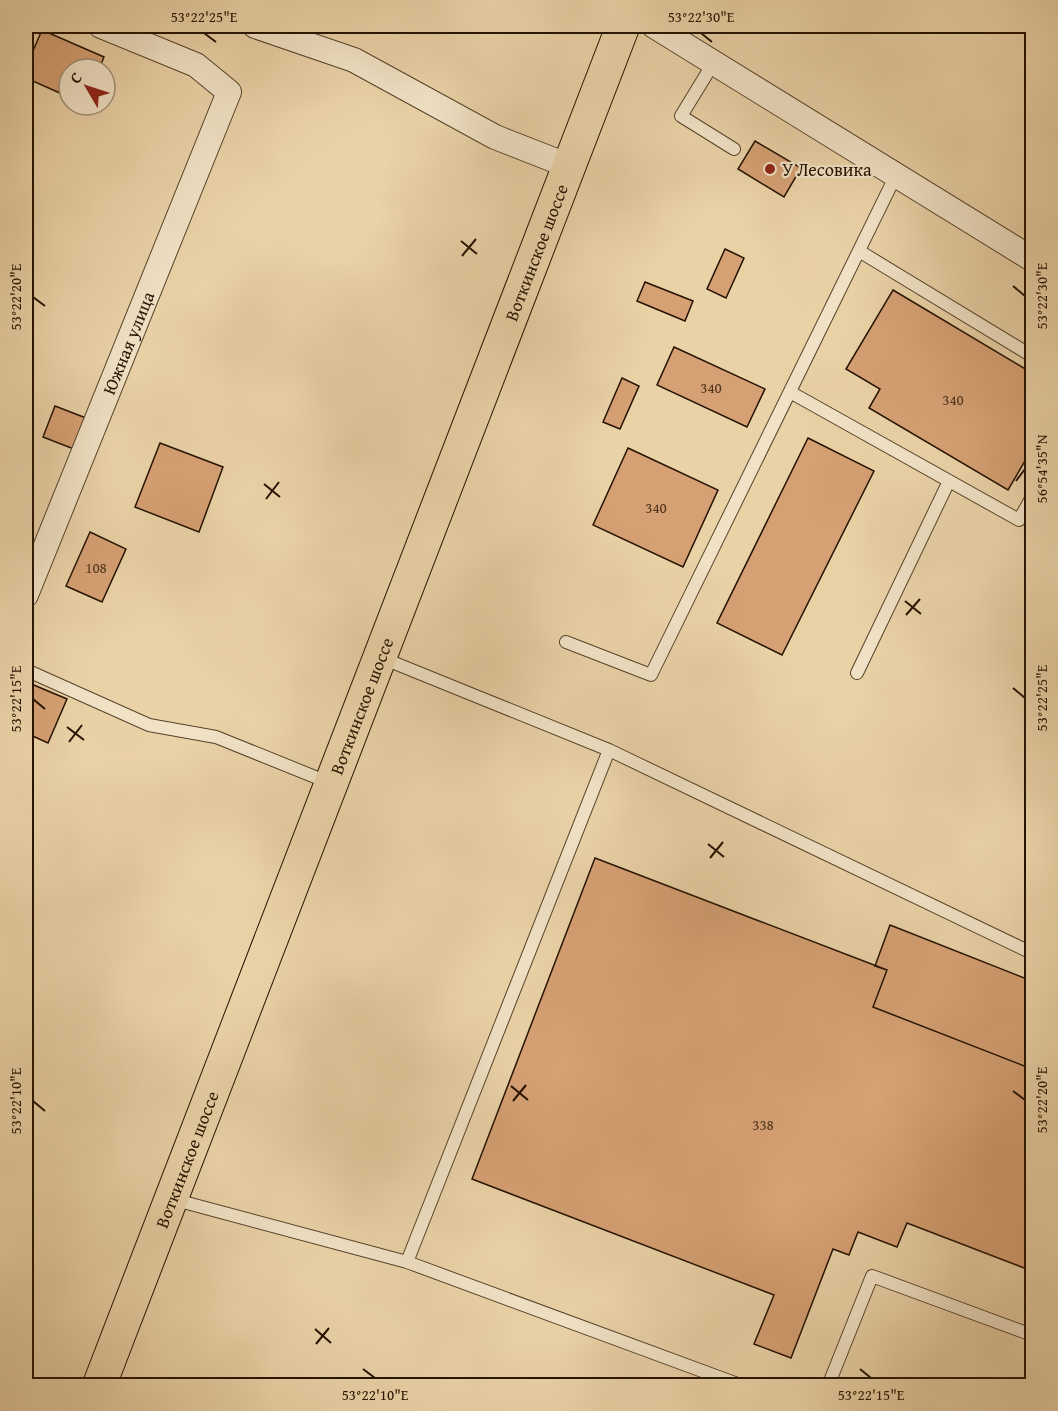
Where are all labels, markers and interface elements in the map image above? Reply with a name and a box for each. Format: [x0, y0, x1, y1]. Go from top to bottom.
text: 53°22'25"E [171, 6, 238, 27]
text: 53°22'30"E [668, 6, 735, 27]
north arrow [57, 57, 117, 117]
text: С [63, 66, 88, 89]
place label: У Лесовика [782, 156, 872, 183]
marker: У Лесовика [763, 162, 777, 176]
street label: Воткинское шоссе [497, 180, 574, 325]
text: 53°22'30"E [1031, 262, 1052, 329]
text: 53°22'20"E [5, 263, 26, 330]
street label: Южная улица [95, 287, 161, 399]
house number: 340 [700, 377, 722, 398]
house number: 340 [942, 389, 964, 410]
text: 56°54'35"N [1031, 434, 1052, 503]
house number: 340 [645, 497, 667, 518]
house number: 108 [85, 557, 107, 578]
street label: Воткинское шоссе [322, 633, 400, 778]
text: 53°22'25"E [1031, 664, 1052, 731]
text: 53°22'15"E [5, 665, 26, 732]
text: 53°22'20"E [1031, 1066, 1052, 1133]
text: 53°22'10"E [5, 1067, 26, 1134]
street label: Воткинское шоссе [148, 1087, 225, 1232]
house number: 338 [752, 1114, 774, 1135]
text: 53°22'10"E [342, 1384, 409, 1405]
text: 53°22'15"E [838, 1384, 905, 1405]

